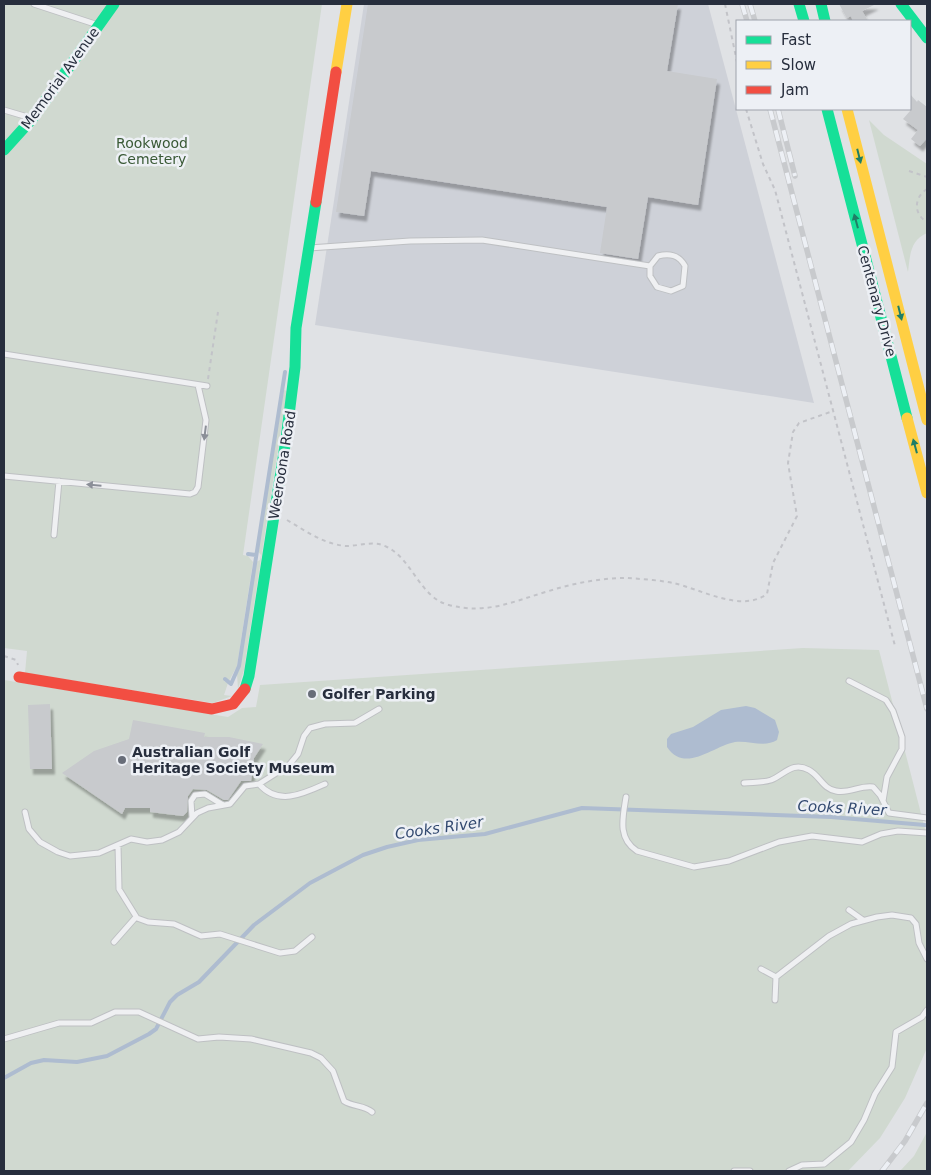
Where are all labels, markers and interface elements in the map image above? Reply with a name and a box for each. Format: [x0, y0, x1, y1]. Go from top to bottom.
legend [736, 20, 911, 110]
street label: Memorial Avenue [18, 24, 102, 132]
text: Fast [781, 31, 811, 49]
text: Slow [781, 56, 816, 74]
text: Jam [780, 81, 809, 99]
park label: Rookwood Cemetery [116, 135, 188, 167]
one-way arrow [855, 148, 863, 163]
one-way arrow [852, 213, 860, 228]
street label: Centenary Drive [854, 244, 900, 358]
one-way arrow [896, 306, 904, 321]
street label: Weeroona Road [266, 409, 298, 521]
one-way arrow [201, 425, 209, 441]
one-way arrow [911, 438, 919, 453]
one-way arrow [85, 480, 101, 488]
place label: Golfer Parking [322, 686, 436, 702]
marker: Golfer Parking [306, 688, 318, 700]
place label: Australian Golf Heritage Society Museum [132, 744, 335, 776]
marker: Australian Golf Heritage Society Museum [116, 754, 128, 766]
water label: Cooks River [797, 797, 888, 819]
water label: Cooks River [394, 813, 485, 843]

